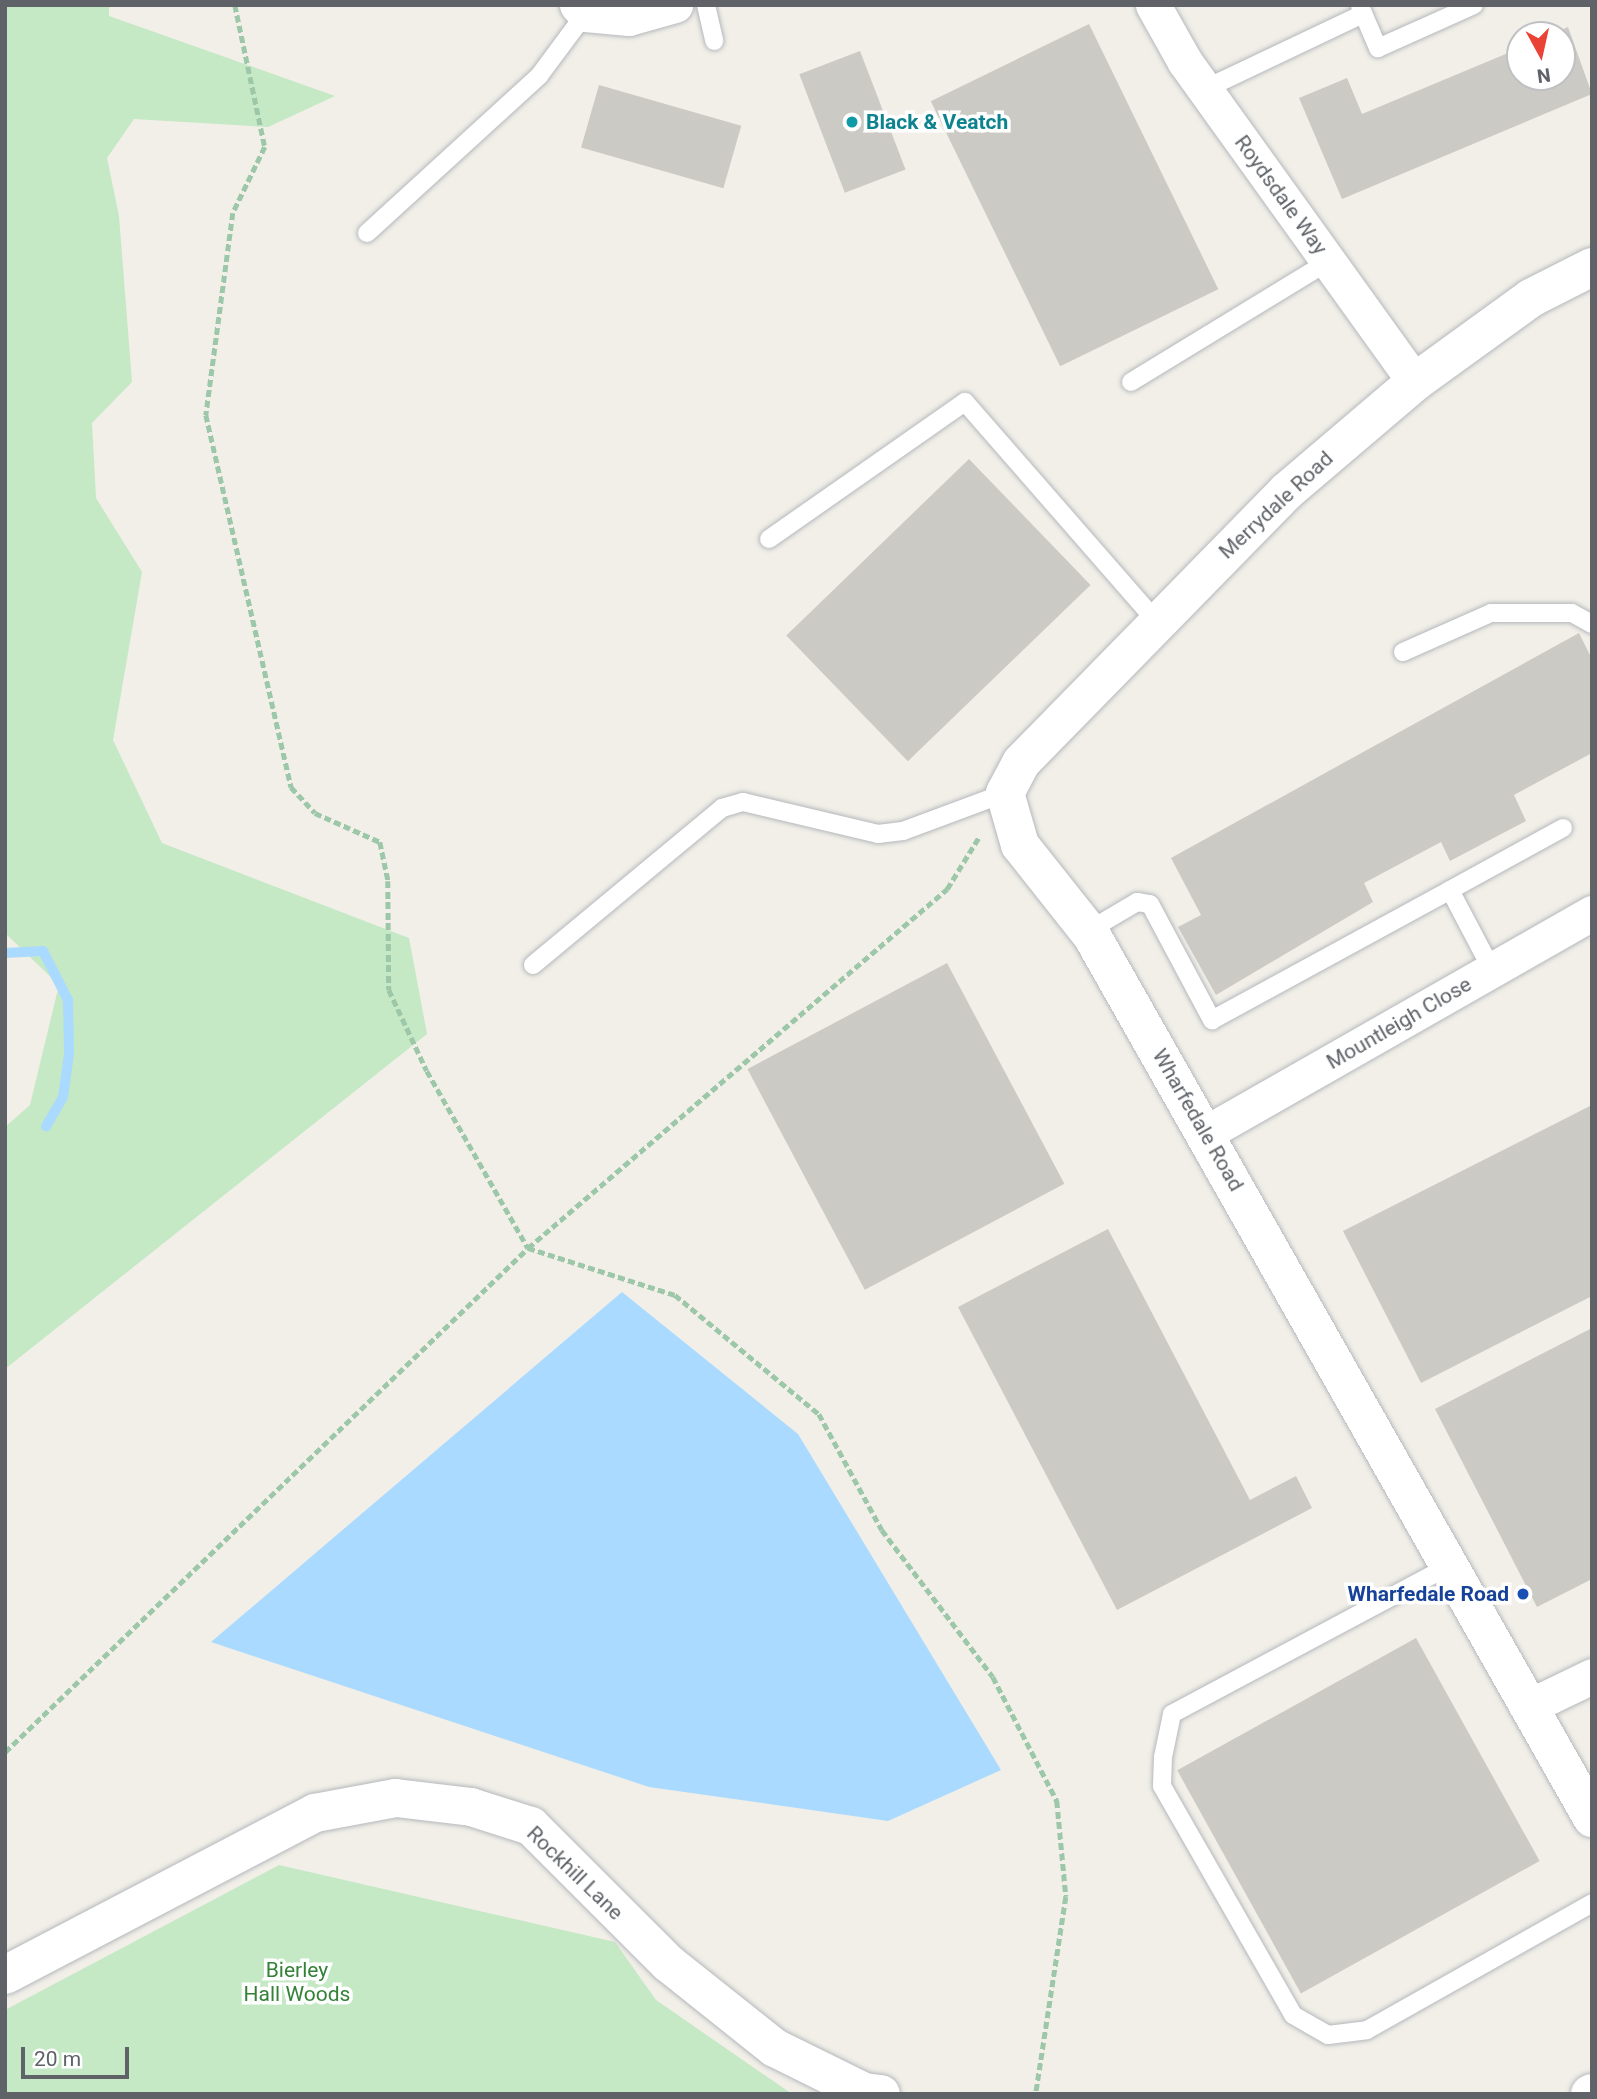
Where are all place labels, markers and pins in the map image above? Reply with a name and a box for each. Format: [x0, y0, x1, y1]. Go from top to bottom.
place label: Black & Veatch [866, 109, 1008, 135]
marker: Black & Veatch [844, 114, 860, 130]
place label: Wharfedale Road [1348, 1581, 1509, 1607]
marker: Wharfedale Road [1515, 1586, 1531, 1602]

